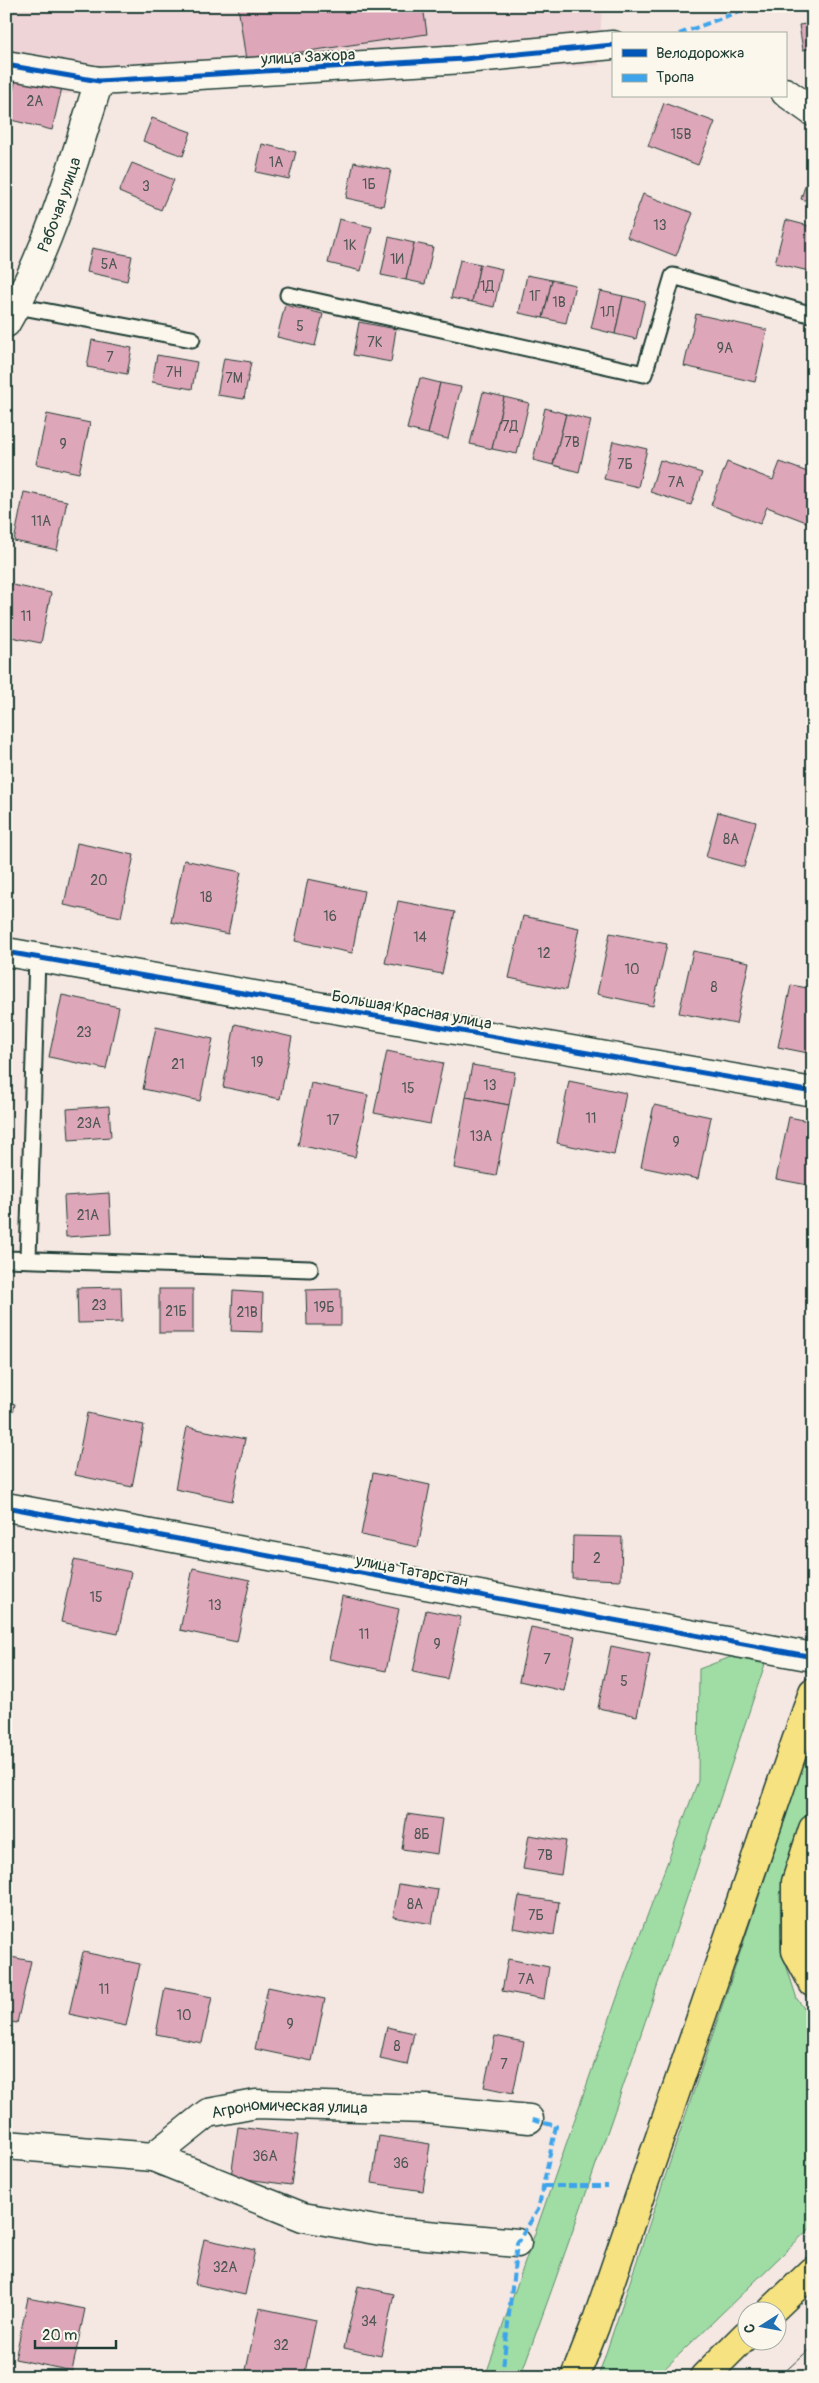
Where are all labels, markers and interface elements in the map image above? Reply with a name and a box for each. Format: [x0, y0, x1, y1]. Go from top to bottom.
legend [612, 32, 786, 98]
text: Велодорожка [656, 44, 744, 63]
street label: улица Зажора [260, 45, 356, 70]
text: Тропа [656, 68, 694, 87]
house number: 2А [27, 93, 43, 110]
house number: 15В [671, 126, 692, 143]
house number: 1А [269, 154, 283, 171]
street label: Рабочая улица [33, 155, 86, 255]
house number: 1Б [362, 176, 376, 193]
house number: 3 [142, 178, 150, 195]
house number: 13 [653, 217, 667, 234]
house number: 1К [343, 237, 357, 254]
house number: 1И [390, 251, 404, 268]
house number: 5А [101, 256, 117, 273]
house number: 1Д [480, 278, 495, 295]
house number: 1Г [529, 288, 541, 305]
house number: 1В [552, 294, 566, 311]
house number: 1Л [600, 304, 615, 321]
house number: 5 [296, 318, 304, 335]
house number: 7К [367, 334, 383, 351]
house number: 9А [717, 340, 733, 357]
house number: 7 [106, 349, 114, 366]
house number: 7Н [166, 364, 182, 381]
house number: 7М [225, 370, 243, 387]
house number: 7Д [502, 418, 518, 435]
house number: 7В [564, 434, 580, 451]
house number: 9 [59, 436, 67, 453]
house number: 7Б [617, 456, 633, 473]
house number: 7А [668, 474, 684, 491]
house number: 11А [31, 513, 51, 530]
house number: 11 [21, 608, 31, 625]
house number: 8А [723, 831, 739, 848]
house number: 20 [90, 872, 108, 889]
house number: 18 [200, 889, 212, 906]
house number: 16 [323, 908, 337, 925]
house number: 14 [413, 929, 427, 946]
house number: 12 [537, 945, 551, 962]
house number: 10 [624, 961, 640, 978]
house number: 8 [710, 979, 718, 996]
street label: Большая Красная улица [330, 986, 493, 1034]
house number: 23 [76, 1024, 92, 1041]
house number: 19 [251, 1054, 263, 1071]
house number: 21 [171, 1056, 185, 1073]
house number: 13 [483, 1077, 497, 1094]
house number: 15 [401, 1080, 415, 1097]
house number: 11 [586, 1110, 596, 1127]
house number: 17 [327, 1112, 340, 1129]
house number: 23А [77, 1115, 101, 1132]
house number: 13А [470, 1128, 492, 1145]
house number: 9 [672, 1134, 680, 1151]
house number: 21А [77, 1207, 99, 1224]
house number: 23 [91, 1297, 107, 1314]
house number: 19Б [313, 1299, 335, 1316]
house number: 21Б [165, 1303, 187, 1320]
house number: 21В [236, 1304, 258, 1321]
street label: улица Татарстан [353, 1550, 470, 1592]
house number: 2 [593, 1550, 601, 1567]
house number: 15 [89, 1589, 103, 1606]
house number: 13 [208, 1597, 222, 1614]
house number: 11 [359, 1626, 369, 1643]
house number: 9 [433, 1636, 441, 1653]
house number: 7 [543, 1651, 551, 1668]
house number: 5 [620, 1673, 628, 1690]
house number: 8Б [414, 1826, 430, 1843]
house number: 7В [537, 1847, 553, 1864]
house number: 8А [407, 1896, 423, 1913]
house number: 7Б [528, 1907, 544, 1924]
house number: 7А [518, 1971, 534, 1988]
house number: 11 [99, 1981, 109, 1998]
house number: 10 [176, 2007, 192, 2024]
house number: 9 [286, 2016, 294, 2033]
house number: 8 [393, 2038, 401, 2055]
house number: 7 [500, 2056, 508, 2073]
street label: Агрономическая улица [210, 2094, 368, 2123]
house number: 36А [252, 2148, 278, 2165]
house number: 36 [393, 2155, 409, 2172]
house number: 32А [213, 2259, 237, 2276]
north arrow [736, 2300, 786, 2350]
house number: 34 [361, 2313, 377, 2330]
scale bar [35, 2318, 116, 2350]
text: С [740, 2322, 759, 2334]
text: 20 m [42, 2326, 77, 2345]
house number: 32 [273, 2337, 289, 2354]

